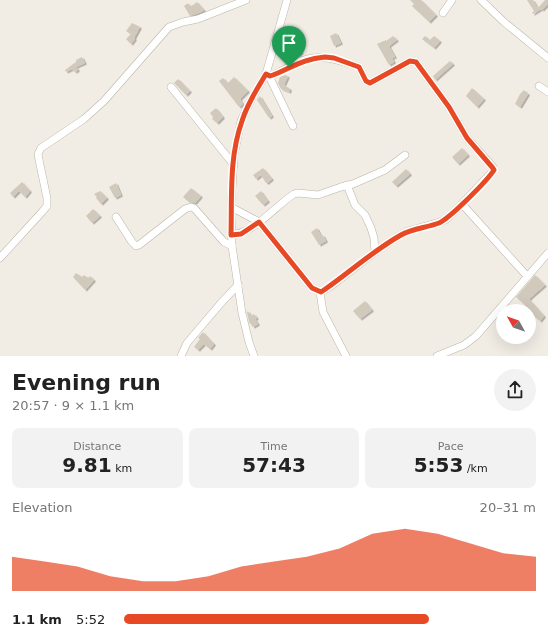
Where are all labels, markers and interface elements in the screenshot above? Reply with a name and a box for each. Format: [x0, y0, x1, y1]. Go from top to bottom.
pin [272, 26, 306, 67]
icon: arrive [278, 32, 300, 54]
north arrow [496, 304, 536, 344]
map controls [496, 304, 536, 344]
button: share [494, 369, 536, 411]
text: Evening run [12, 370, 161, 395]
text: 20:57 · 9 × 1.1 km [12, 398, 134, 413]
text: Distance [73, 440, 121, 453]
text: Time [261, 440, 287, 453]
text: Pace [438, 440, 464, 453]
text: 9.81 [62, 453, 112, 477]
text: 57:43 [242, 453, 306, 477]
text: 5:53 [414, 453, 463, 477]
text: km [112, 462, 132, 475]
text: /km [463, 462, 488, 475]
text: Elevation [12, 500, 72, 515]
text: 20–31 m [480, 500, 536, 515]
text: 1.1 km [12, 612, 62, 627]
text: 5:52 [76, 612, 105, 627]

